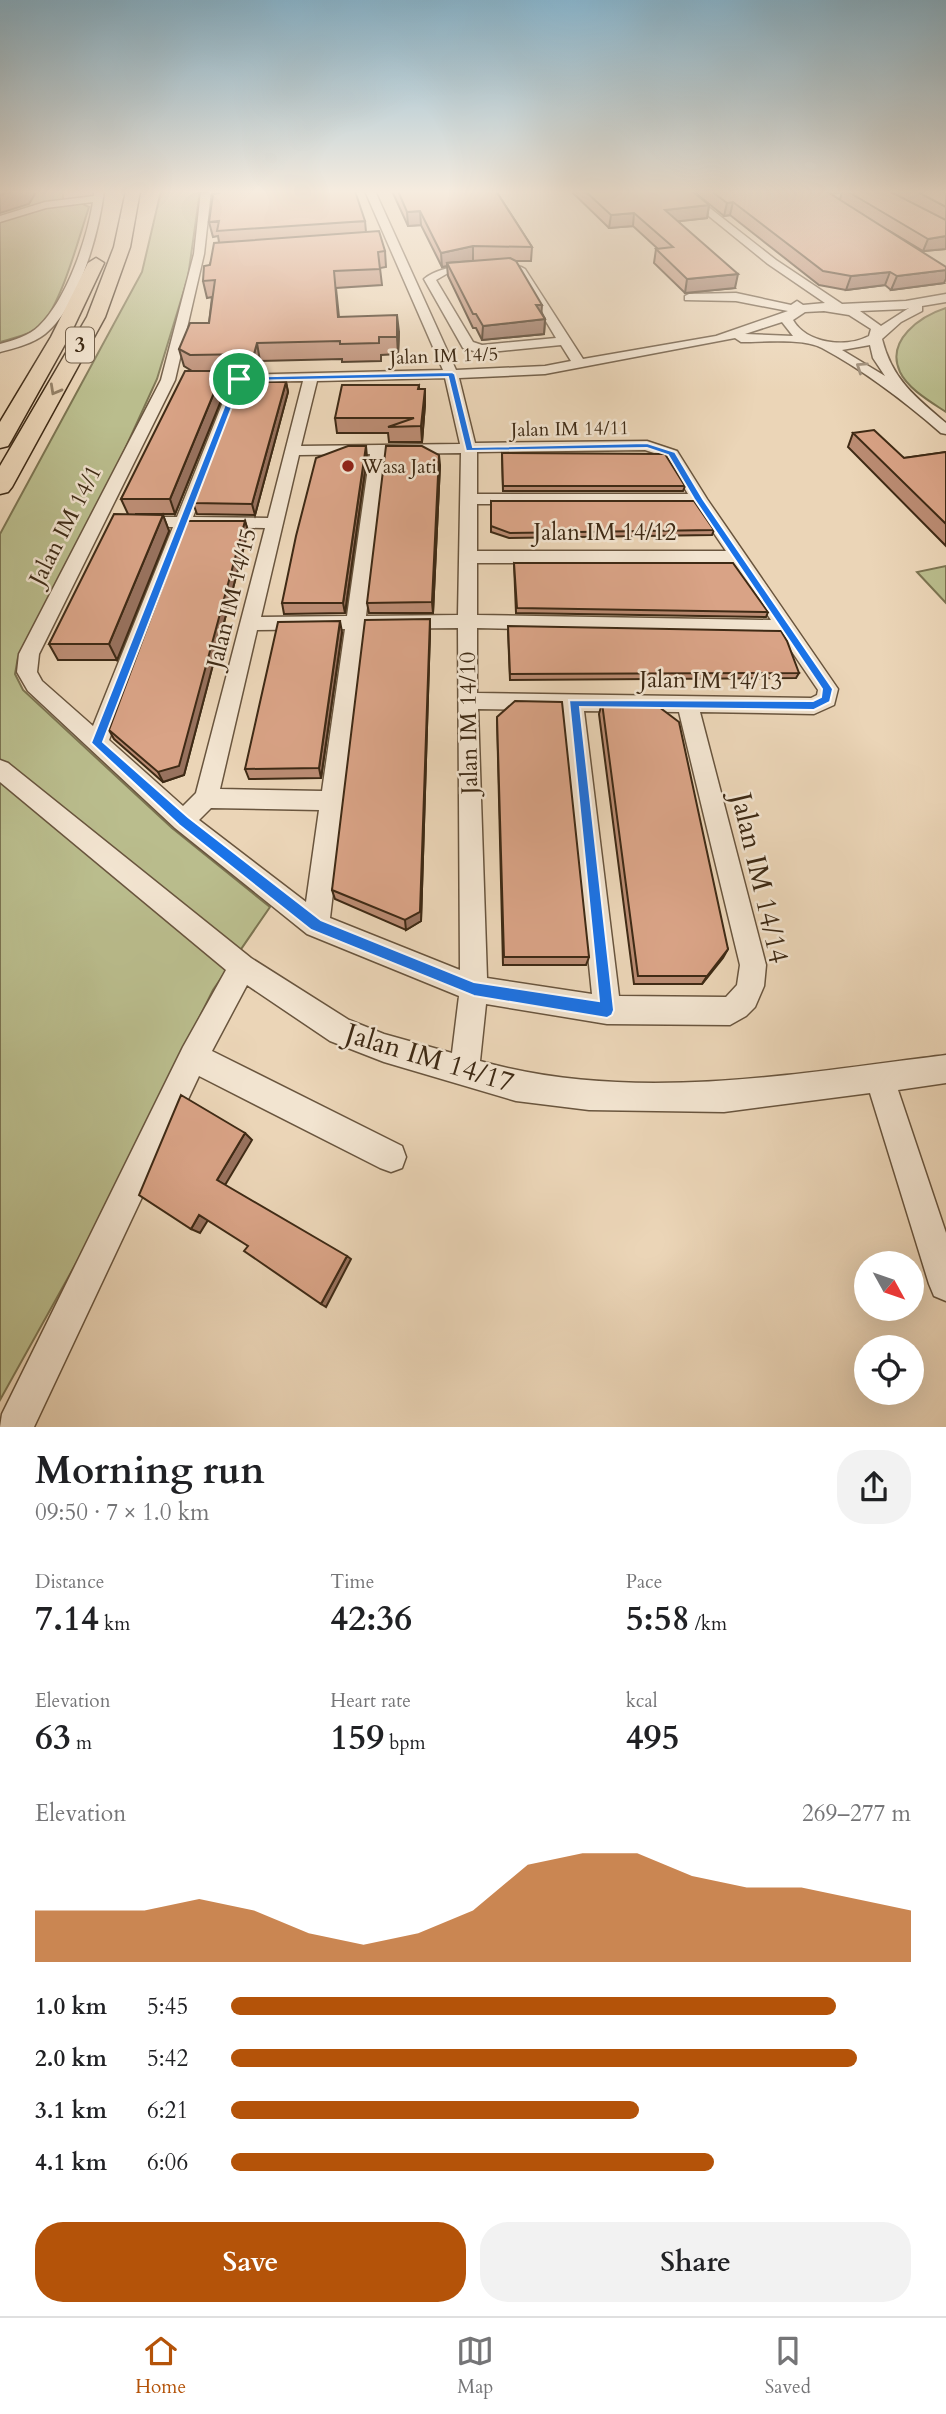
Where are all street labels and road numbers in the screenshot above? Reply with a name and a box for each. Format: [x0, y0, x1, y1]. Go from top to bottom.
road number: 3 [66, 328, 94, 362]
street label: Jalan IM 14/5 [386, 341, 499, 371]
street label: Jalan IM 14/11 [508, 415, 629, 443]
street label: Jalan IM 14/1 [20, 460, 109, 593]
street label: Jalan IM 14/12 [530, 517, 677, 548]
street label: Jalan IM 14/15 [198, 525, 264, 674]
street label: Jalan IM 14/10 [452, 651, 485, 798]
street label: Jalan IM 14/13 [636, 664, 783, 697]
street label: Jalan IM 14/14 [721, 785, 798, 967]
street label: Jalan IM 14/17 [337, 1013, 519, 1102]

